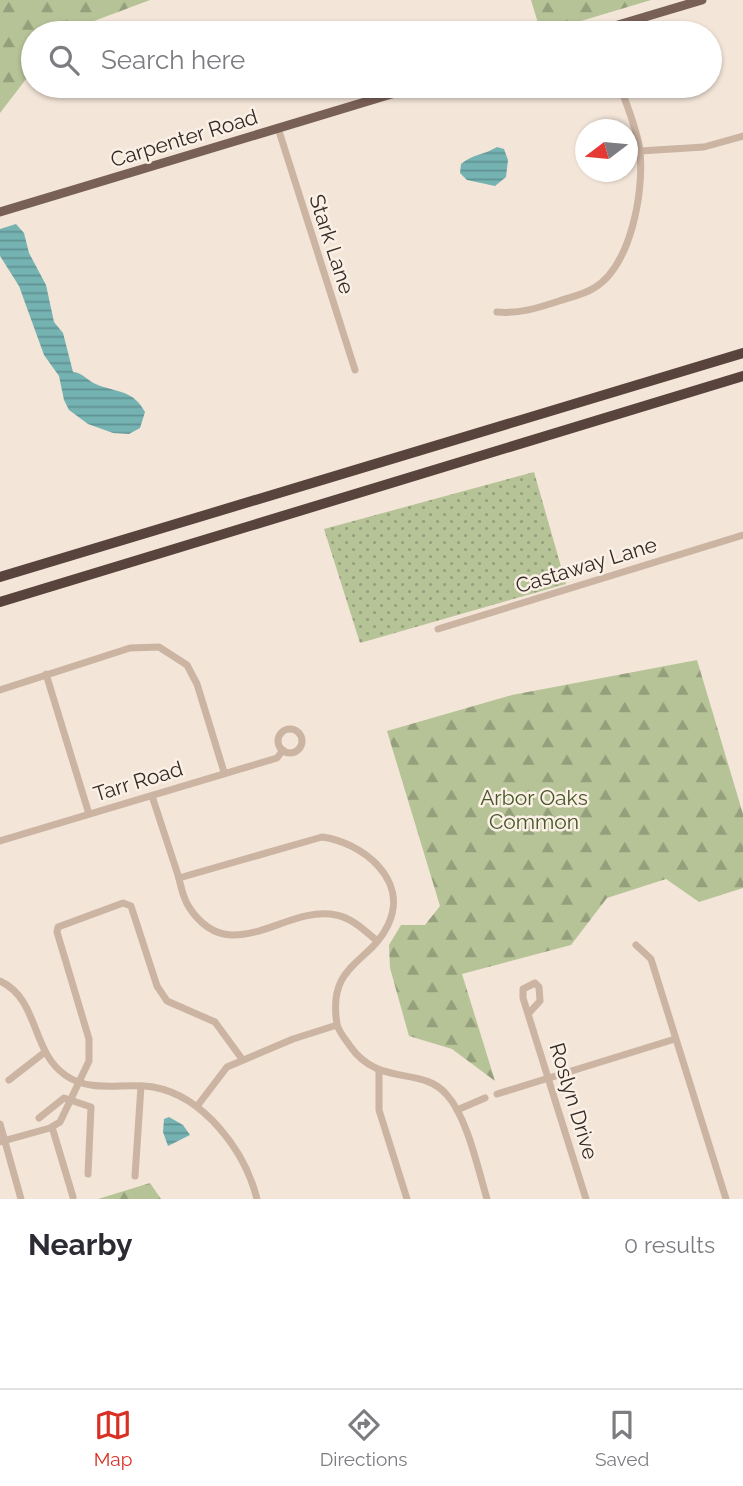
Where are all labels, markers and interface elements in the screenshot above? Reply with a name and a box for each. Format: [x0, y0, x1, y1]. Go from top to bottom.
search box [21, 21, 722, 98]
icon: search [45, 41, 83, 79]
text: Search here [101, 45, 245, 75]
street label: Carpenter Road [107, 104, 261, 172]
north arrow [575, 119, 638, 182]
street label: Stark Lane [304, 191, 360, 297]
street label: Castaway Lane [512, 532, 660, 598]
street label: Tarr Road [90, 756, 186, 806]
park label: Arbor Oaks Common [480, 785, 588, 834]
street label: Roslyn Drive [544, 1040, 604, 1162]
text: Nearby [28, 1227, 132, 1262]
text: 0 results [624, 1231, 715, 1258]
tab: Map [94, 1406, 132, 1470]
tab: Directions [320, 1406, 408, 1470]
tab: Saved [595, 1406, 649, 1470]

